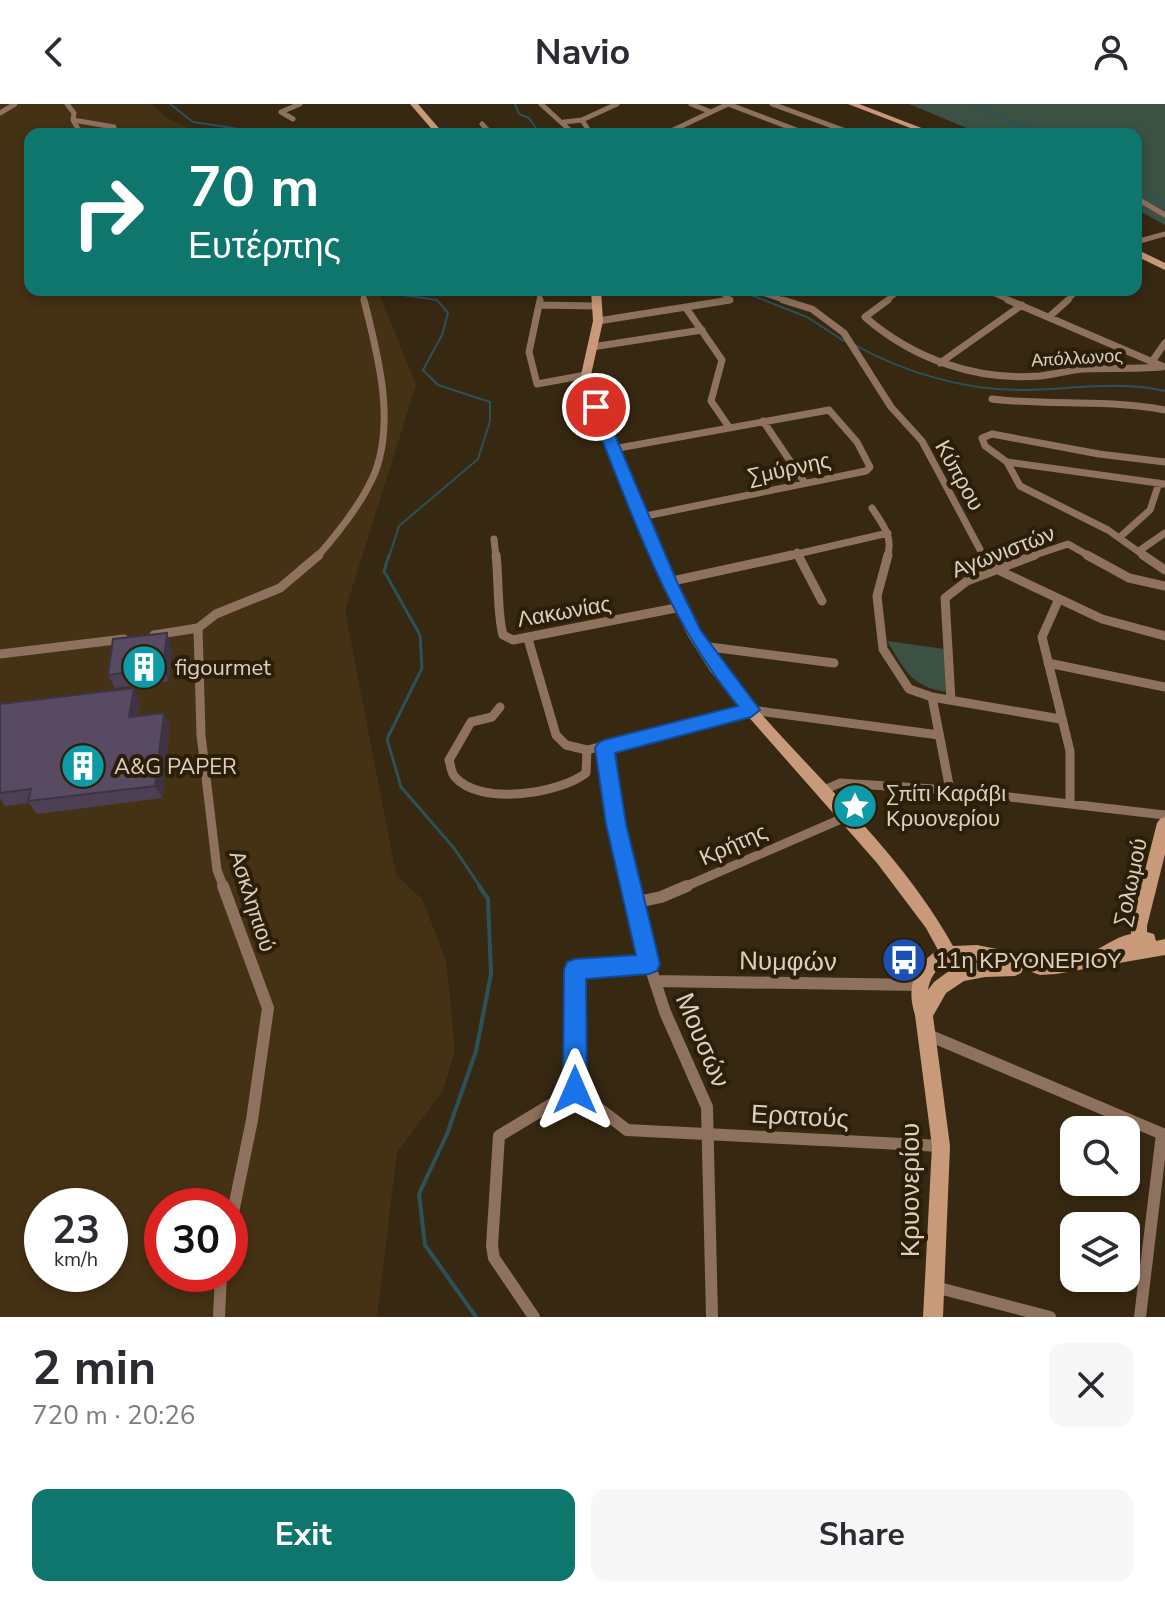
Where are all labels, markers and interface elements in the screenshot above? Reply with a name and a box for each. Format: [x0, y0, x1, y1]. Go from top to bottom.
text: Navio [535, 28, 630, 77]
icon: back [32, 30, 76, 74]
icon: person [1089, 30, 1133, 74]
text: 70 m [188, 149, 319, 226]
icon: right [56, 160, 160, 264]
text: Ευτέρπης [188, 222, 341, 271]
street label: Απόλλωνος [1031, 344, 1124, 372]
pin [562, 373, 630, 441]
icon: arrive [574, 385, 618, 429]
street label: Κύπρου [927, 435, 991, 516]
street label: Σμύρνης [745, 446, 833, 492]
street label: Αγωνιστών [947, 518, 1059, 585]
street label: Λακωνίας [515, 589, 613, 635]
building icon: figourmet [120, 643, 168, 691]
place label: figourmet [175, 653, 271, 683]
building icon: A&G PAPER [59, 742, 107, 790]
place label: A&G PAPER [114, 752, 237, 782]
place label: Σπίτι Καράβι Κρυονερίου [886, 779, 1006, 834]
place icon: Σπίτι Καράβι Κρυονερίου [831, 782, 879, 830]
street label: Κρήτης [695, 817, 772, 873]
street label: Σολωμού [1107, 835, 1155, 929]
street label: Ασκληπιού [222, 847, 282, 956]
bus stop icon: 11η ΚΡΥΟΝΕΡΙΟΥ [880, 936, 928, 984]
street label: Νυμφών [739, 943, 837, 980]
place label: 11η ΚΡΥΟΝΕΡΙΟΥ [935, 946, 1122, 976]
street label: Μουσών [667, 987, 738, 1093]
position arrow [533, 1048, 617, 1132]
street label: Ερατούς [750, 1096, 850, 1137]
map controls [1060, 1116, 1140, 1292]
button: search [1060, 1116, 1140, 1196]
street label: Κρυονερίου [893, 1123, 928, 1257]
speed limit sign: 30 [144, 1188, 248, 1292]
text: 23 [52, 1203, 100, 1257]
button: layers [1060, 1212, 1140, 1292]
text: km/h [54, 1246, 98, 1273]
text: 2 min [32, 1335, 156, 1401]
button: close [1049, 1343, 1133, 1427]
text: 720 m · 20:26 [32, 1398, 195, 1433]
button: Exit [32, 1489, 575, 1581]
button: Share [591, 1489, 1133, 1581]

